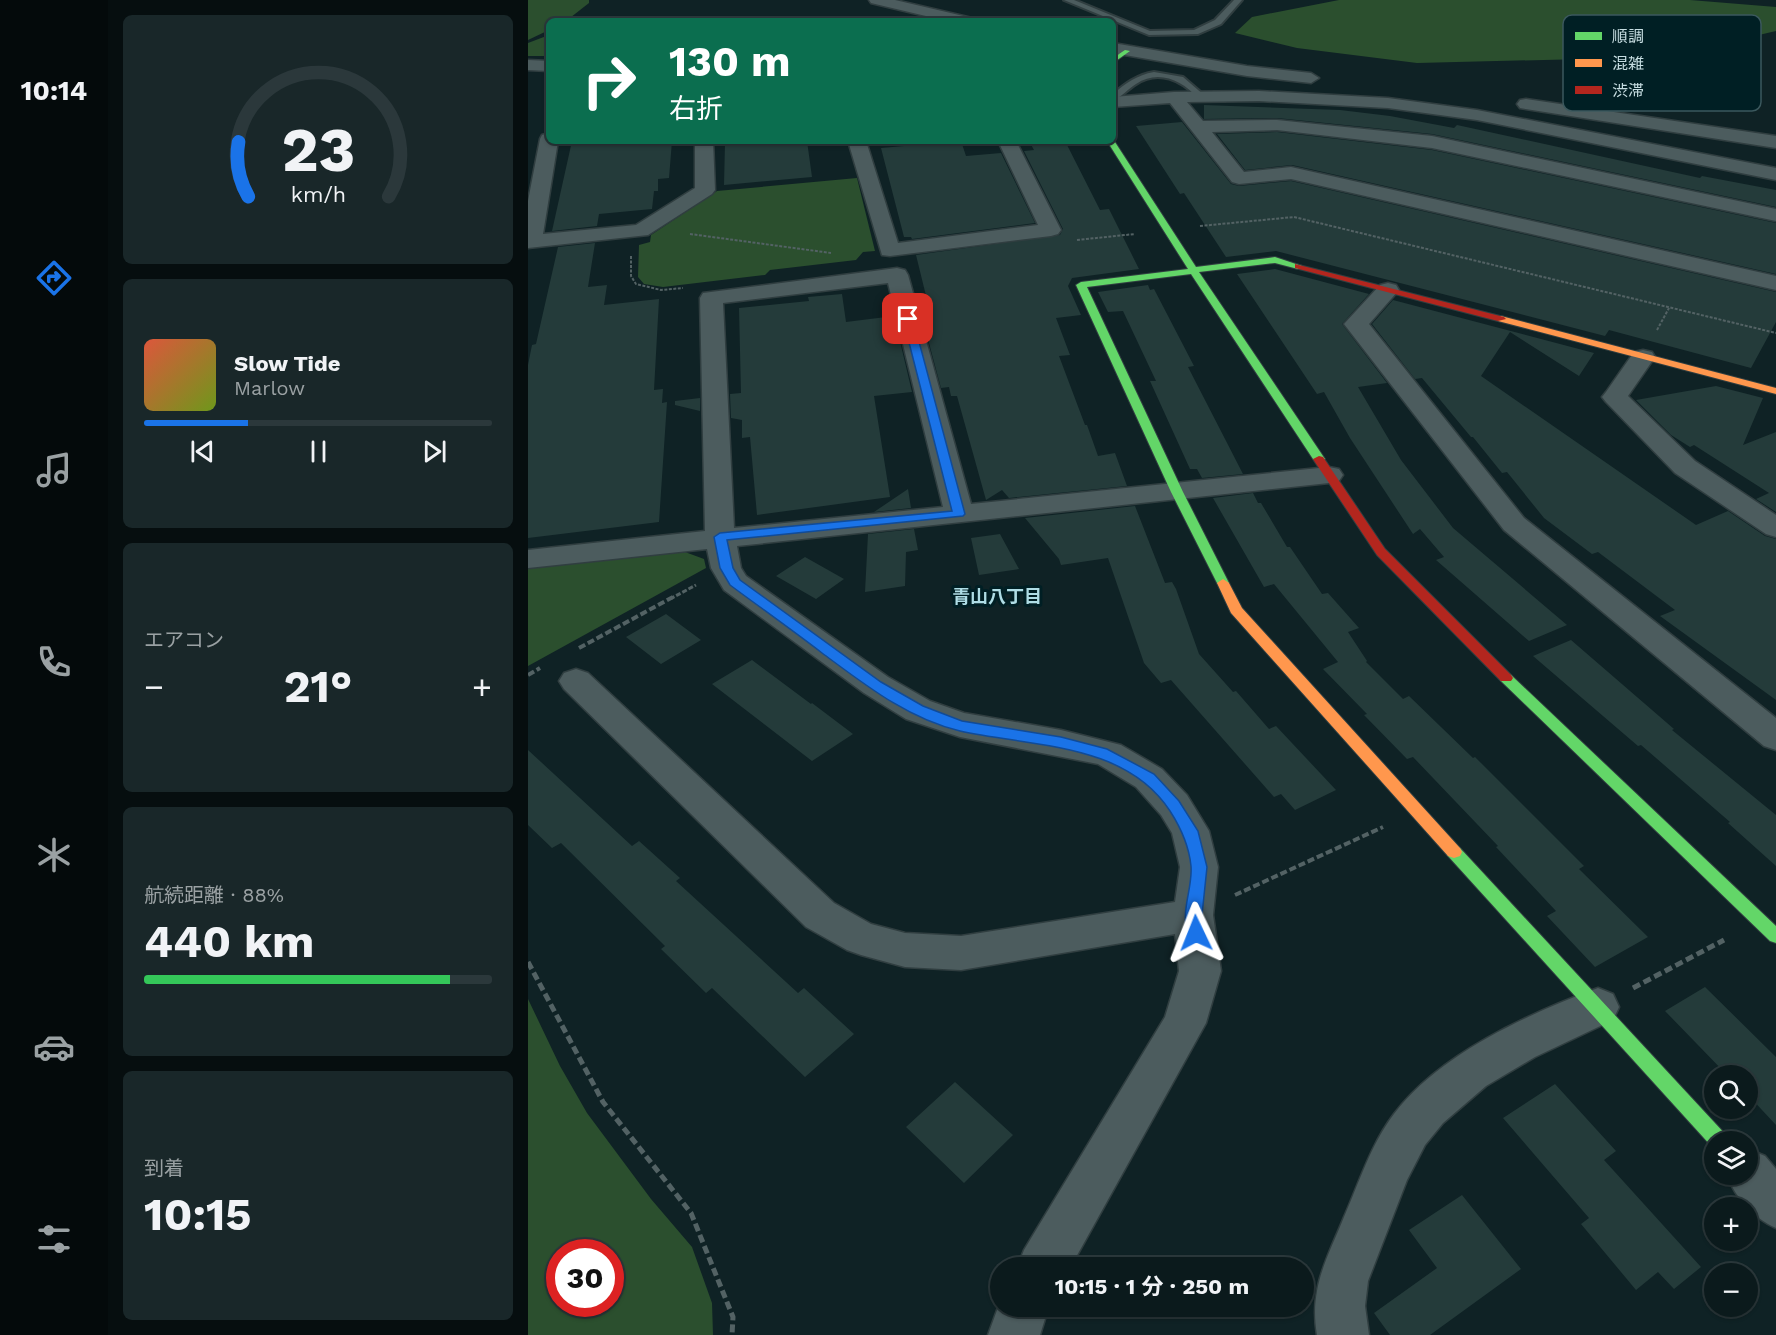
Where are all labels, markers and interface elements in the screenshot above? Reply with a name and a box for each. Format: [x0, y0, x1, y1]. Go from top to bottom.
legend [1563, 15, 1761, 111]
text: 順調 [1612, 27, 1644, 46]
text: 130 m [669, 37, 791, 86]
icon: right [570, 42, 648, 120]
text: 混雑 [1612, 54, 1644, 73]
text: 10:14 [21, 75, 87, 107]
text: 渋滞 [1612, 81, 1644, 100]
text: 右折 [669, 93, 723, 125]
text: 23 [281, 113, 355, 186]
text: km/h [290, 182, 346, 207]
icon: directions [33, 257, 75, 299]
pin [882, 293, 933, 344]
icon: arrive [891, 302, 924, 335]
text: Slow Tide [234, 351, 341, 376]
text: Marlow [234, 376, 305, 400]
icon: previous [186, 435, 219, 468]
icon: pause [302, 435, 335, 468]
icon: next [418, 435, 451, 468]
icon: music [33, 449, 75, 491]
district label: 青山八丁目 [952, 586, 1042, 607]
text: エアコン [144, 628, 224, 652]
icon: phone [33, 641, 75, 683]
text: 21° [284, 660, 352, 713]
text: − [144, 667, 164, 706]
text: + [472, 667, 492, 706]
icon: climate [33, 834, 75, 876]
text: 航続距離 · 88% [144, 883, 284, 907]
position arrow [1164, 901, 1228, 965]
text: 440 km [144, 915, 314, 968]
icon: car [33, 1026, 75, 1068]
map controls [1704, 1065, 1758, 1317]
button: search [1704, 1065, 1758, 1119]
button: layers [1704, 1131, 1758, 1185]
text: 到着 [144, 1156, 184, 1180]
text: 10:15 [144, 1188, 252, 1241]
button: + [1704, 1197, 1758, 1251]
icon: filters [33, 1218, 75, 1260]
speed limit sign: 30 [546, 1239, 624, 1317]
button: − [1704, 1263, 1758, 1317]
text: 10:15 · 1 分 · 250 m [1055, 1274, 1249, 1299]

